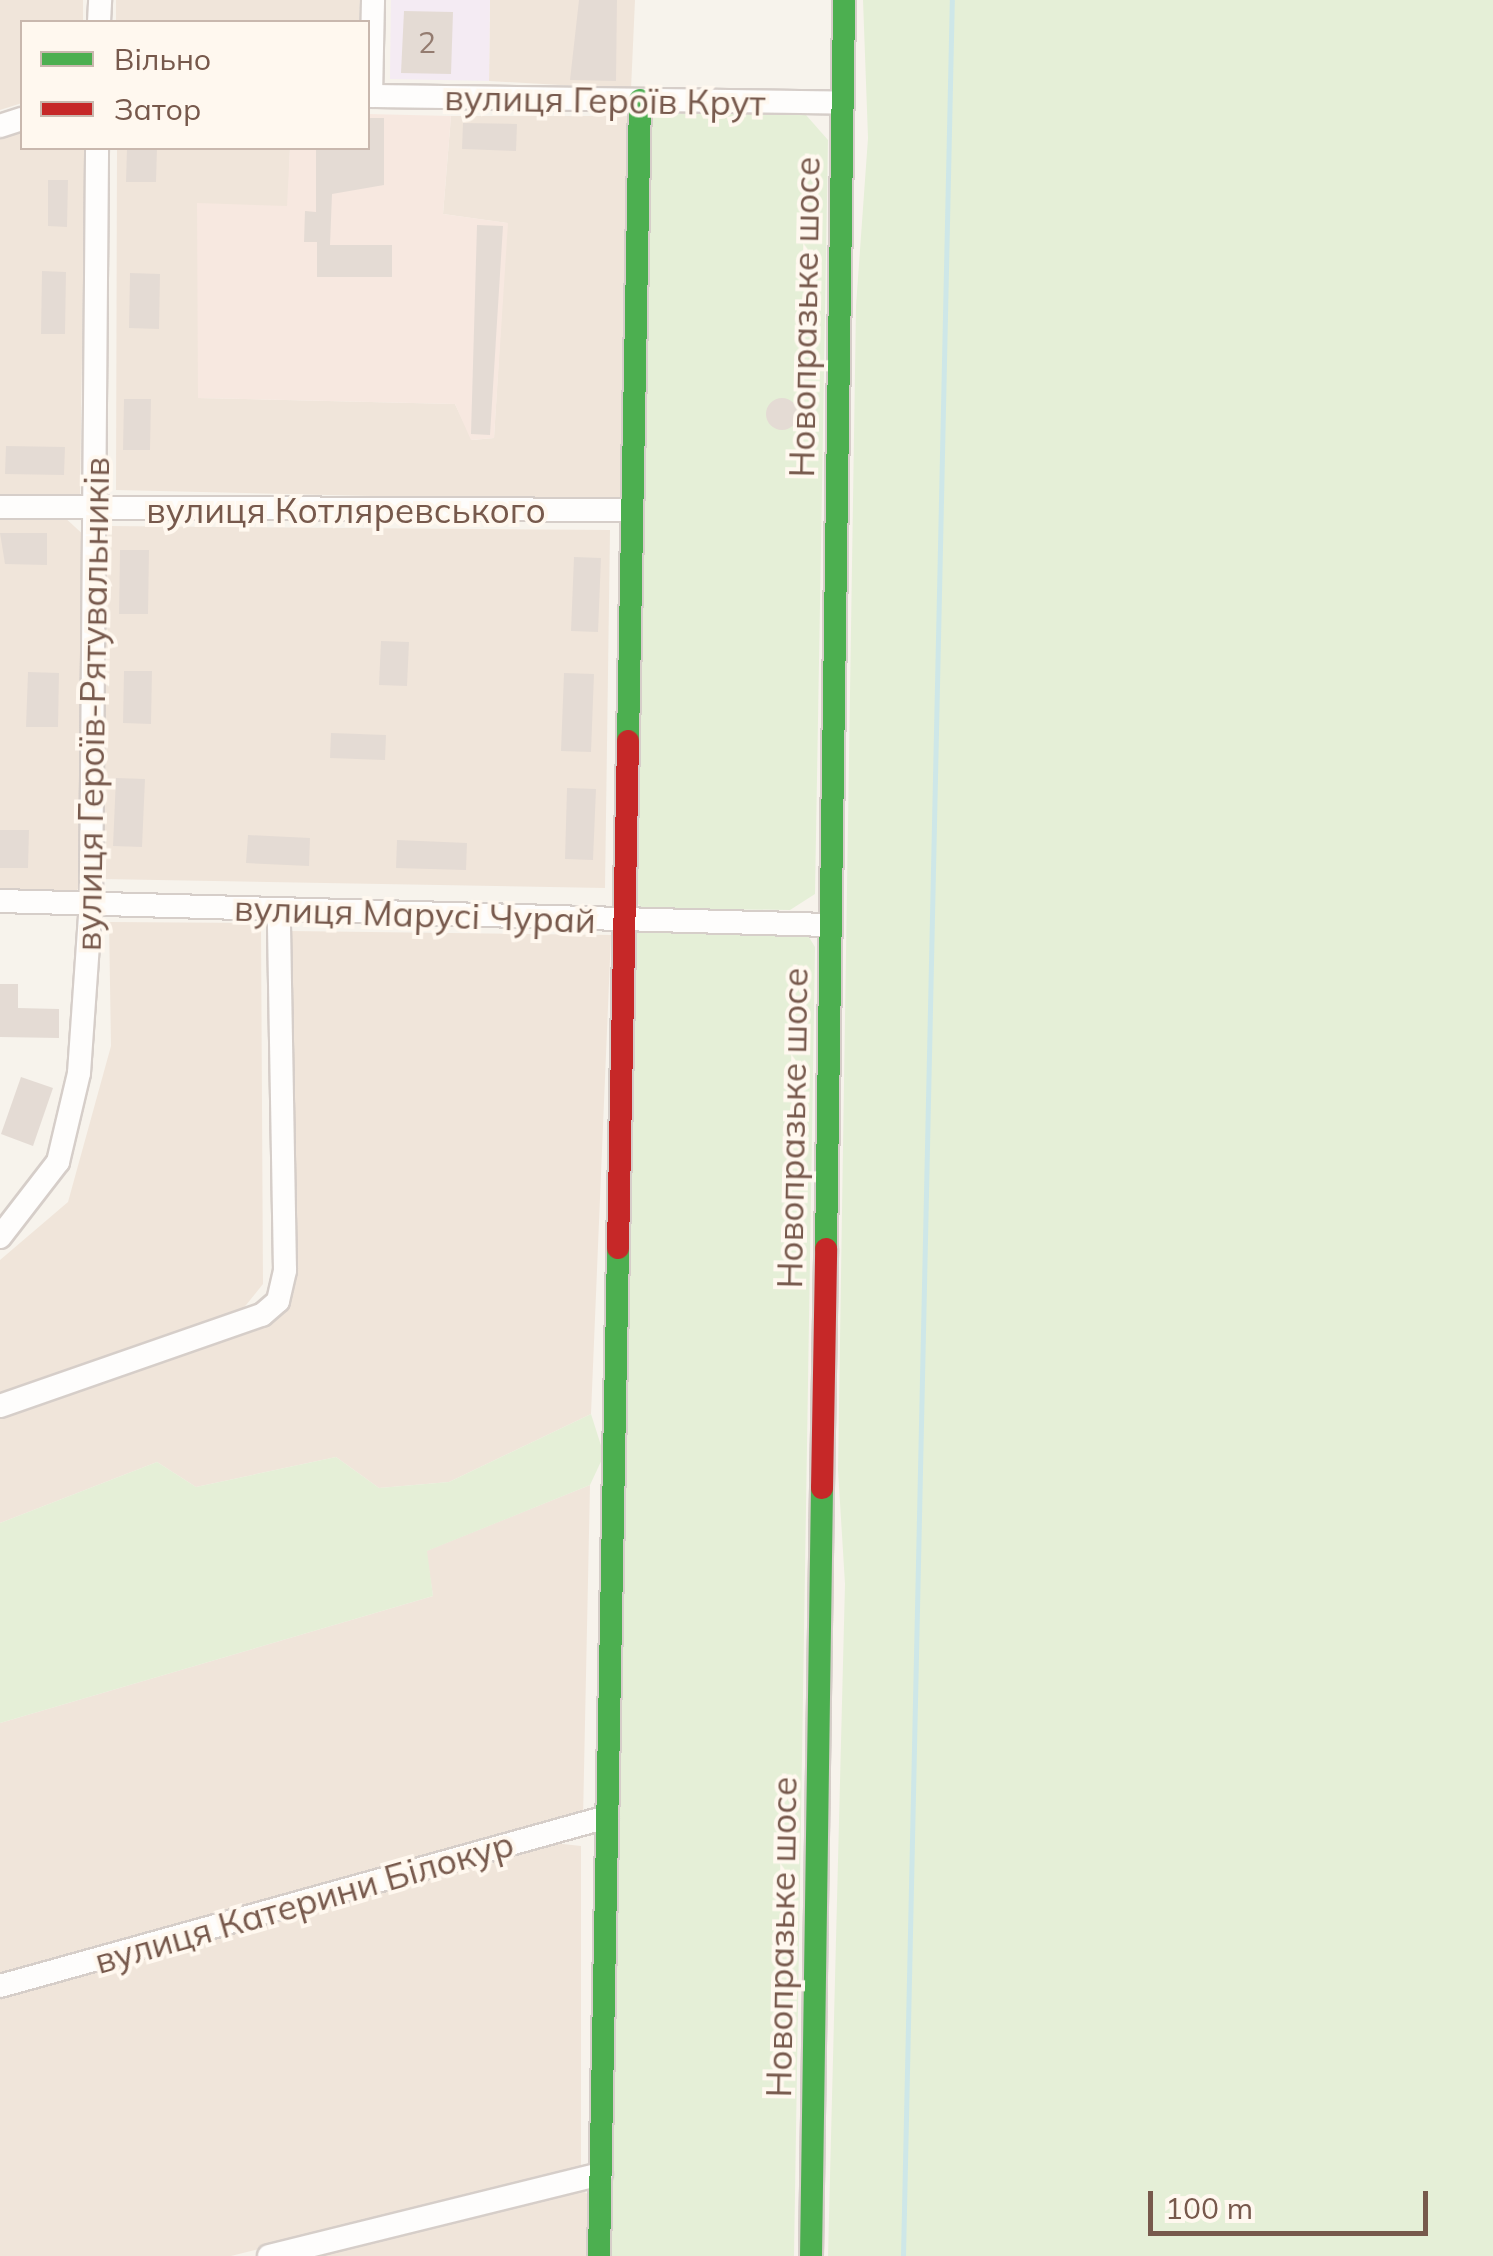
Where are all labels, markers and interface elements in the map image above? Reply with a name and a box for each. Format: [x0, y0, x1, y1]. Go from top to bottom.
legend [20, 20, 370, 150]
house number: 2 [418, 24, 436, 60]
text: Вільно [114, 40, 211, 78]
street label: вулиця Героїв Крут [444, 76, 766, 124]
text: Затор [114, 90, 201, 128]
street label: Новопразьке шосе [780, 156, 828, 478]
street label: вулиця Героїв-Рятувальників [67, 456, 117, 952]
street label: вулиця Котляревського [146, 489, 546, 531]
street label: вулиця Марусі Чурай [233, 887, 597, 941]
street label: Новопразьке шосе [768, 967, 816, 1289]
street label: Новопразьке шосе [757, 1776, 805, 2098]
street label: вулиця Катерини Білокур [90, 1822, 518, 1982]
scale bar [1153, 2171, 1433, 2233]
text: 100 m [1165, 2189, 1253, 2227]

